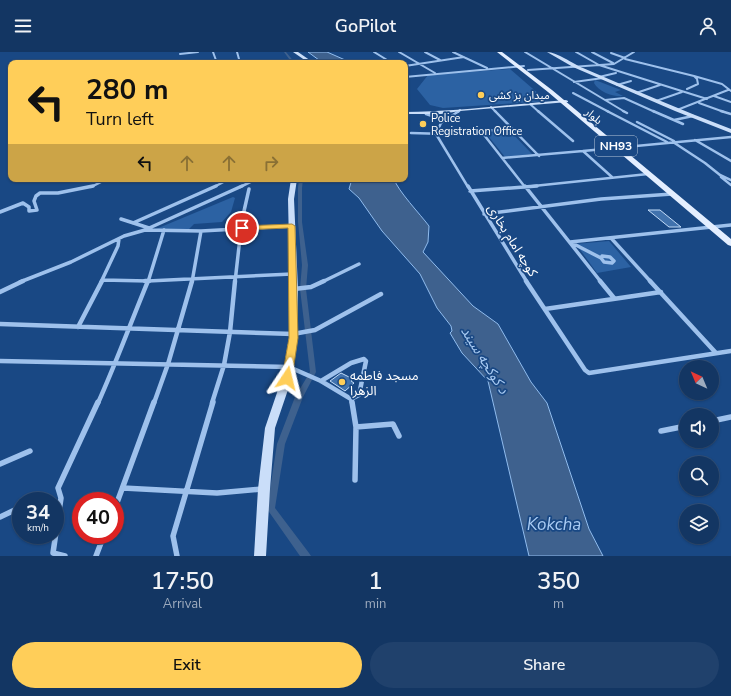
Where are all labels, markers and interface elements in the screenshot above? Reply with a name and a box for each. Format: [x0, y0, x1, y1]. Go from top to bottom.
text: GoPilot [335, 14, 396, 38]
icon: menu [12, 15, 34, 37]
icon: person [697, 15, 719, 37]
text: 280 m [86, 71, 169, 109]
icon: left [20, 76, 72, 128]
place label: میدان بز کشی [489, 88, 550, 103]
marker: میدان بز کشی [476, 90, 486, 100]
street label: بلوار [581, 104, 605, 128]
text: Turn left [86, 107, 154, 131]
place label: Police Registration Office [431, 111, 523, 139]
marker: Police Registration Office [418, 119, 428, 129]
road number: NH93 [595, 136, 637, 156]
icon: left [134, 152, 156, 174]
icon: ahead [176, 152, 198, 174]
icon: ahead [218, 152, 240, 174]
icon: right [260, 152, 282, 174]
street label: کوچه امام بخاری [483, 201, 542, 281]
pin [225, 211, 259, 245]
icon: arrive [231, 217, 253, 239]
water label: د کوکچه سیند [456, 323, 513, 398]
position arrow [266, 357, 308, 399]
north arrow [679, 360, 719, 400]
map controls [679, 360, 719, 544]
place label: مسجد فاطمه الزهرا [350, 367, 419, 400]
marker: مسجد فاطمه الزهرا [337, 377, 347, 387]
button: sound [679, 408, 719, 448]
button: search [679, 456, 719, 496]
speed limit sign: 40 [72, 492, 124, 544]
text: 34 [26, 499, 50, 526]
button: layers [679, 504, 719, 544]
water label: Kokcha [527, 513, 581, 536]
text: km/h [27, 521, 49, 535]
text: 17:50 [151, 565, 214, 597]
text: 1 [368, 565, 383, 597]
text: 350 [537, 565, 580, 597]
text: Arrival [163, 595, 202, 613]
text: min [365, 595, 386, 613]
text: m [553, 595, 564, 613]
button: Exit [12, 642, 362, 688]
button: Share [370, 642, 719, 688]

